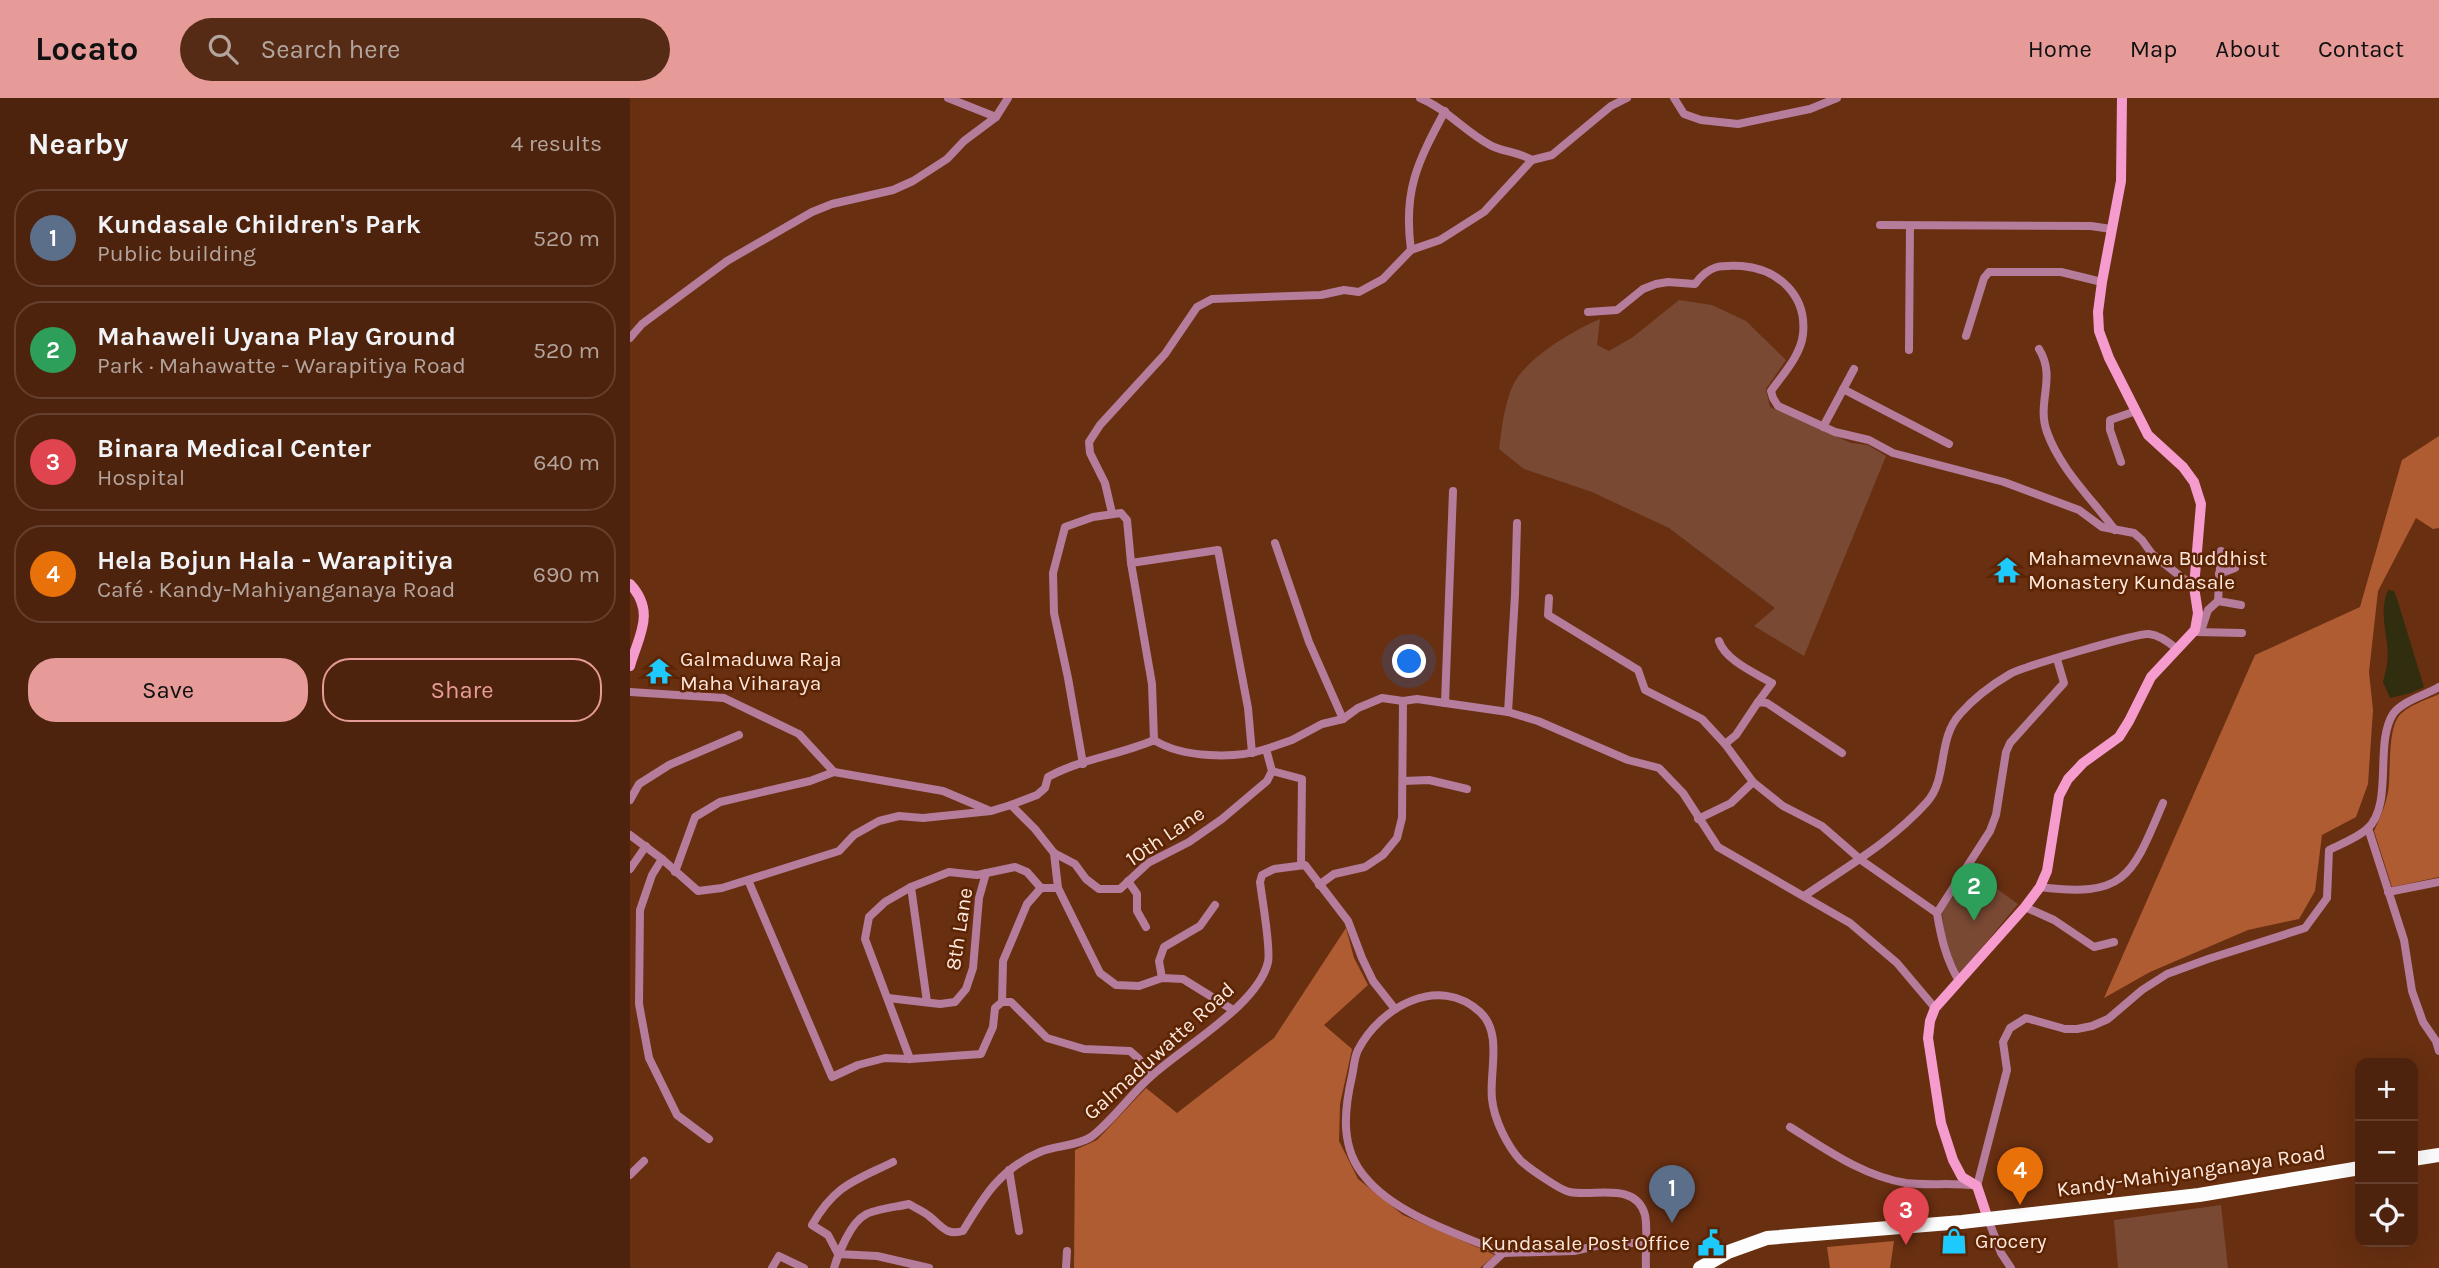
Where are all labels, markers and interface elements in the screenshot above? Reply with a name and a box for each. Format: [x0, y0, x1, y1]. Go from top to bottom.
search box [180, 18, 670, 81]
text: Locato [35, 30, 138, 68]
icon: search [204, 30, 242, 68]
text: Search here [260, 34, 400, 65]
text: Home [2028, 35, 2092, 63]
text: Map [2130, 35, 2177, 63]
text: About [2215, 35, 2280, 63]
text: Contact [2318, 35, 2404, 63]
text: Nearby [28, 126, 128, 162]
text: 4 results [510, 130, 602, 157]
text: Kundasale Children's Park [97, 209, 421, 240]
text: 1 [49, 225, 57, 252]
text: 520 m [533, 225, 600, 252]
text: Public building [97, 240, 256, 267]
text: Mahaweli Uyana Play Ground [97, 321, 456, 352]
text: 2 [46, 337, 60, 364]
text: 520 m [533, 337, 600, 364]
text: Park · Mahawatte - Warapitiya Road [97, 352, 466, 379]
text: Binara Medical Center [97, 433, 371, 464]
text: 3 [46, 449, 60, 476]
text: 640 m [533, 449, 600, 476]
text: Hospital [97, 464, 185, 491]
text: Hela Bojun Hala - Warapitiya [97, 545, 453, 576]
place label: Mahamevnawa Buddhist Monastery Kundasale [2028, 546, 2267, 594]
temple icon: Mahamevnawa Buddhist Monastery Kundasale [1992, 555, 2022, 585]
text: 4 [46, 561, 60, 588]
text: 690 m [533, 561, 600, 588]
text: Café · Kandy-Mahiyanganaya Road [97, 576, 455, 603]
your location [1392, 644, 1426, 678]
place label: Galmaduwa Raja Maha Viharaya [680, 647, 842, 695]
temple icon: Galmaduwa Raja Maha Viharaya [644, 656, 674, 686]
button: Save [28, 658, 308, 722]
button: Share [322, 658, 602, 722]
street label: 10th Lane [1121, 801, 1209, 871]
pin: 2 [1951, 863, 1997, 921]
street label: 8th Lane [941, 886, 977, 972]
street label: Galmaduwatte Road [1079, 977, 1239, 1125]
map controls [2355, 1058, 2418, 1247]
button: + [2355, 1058, 2418, 1121]
button: − [2355, 1121, 2418, 1184]
street label: Kandy-Mahiyanganaya Road [2055, 1140, 2327, 1202]
pin: 4 [1997, 1147, 2043, 1205]
pin: 1 [1649, 1165, 1695, 1223]
button: locate [2355, 1184, 2418, 1247]
pin: 3 [1883, 1187, 1929, 1245]
shop icon: Grocery [1939, 1226, 1969, 1256]
public building icon: Kundasale Post Office [1696, 1228, 1726, 1258]
place label: Grocery [1975, 1229, 2047, 1253]
place label: Kundasale Post Office [1481, 1231, 1690, 1255]

